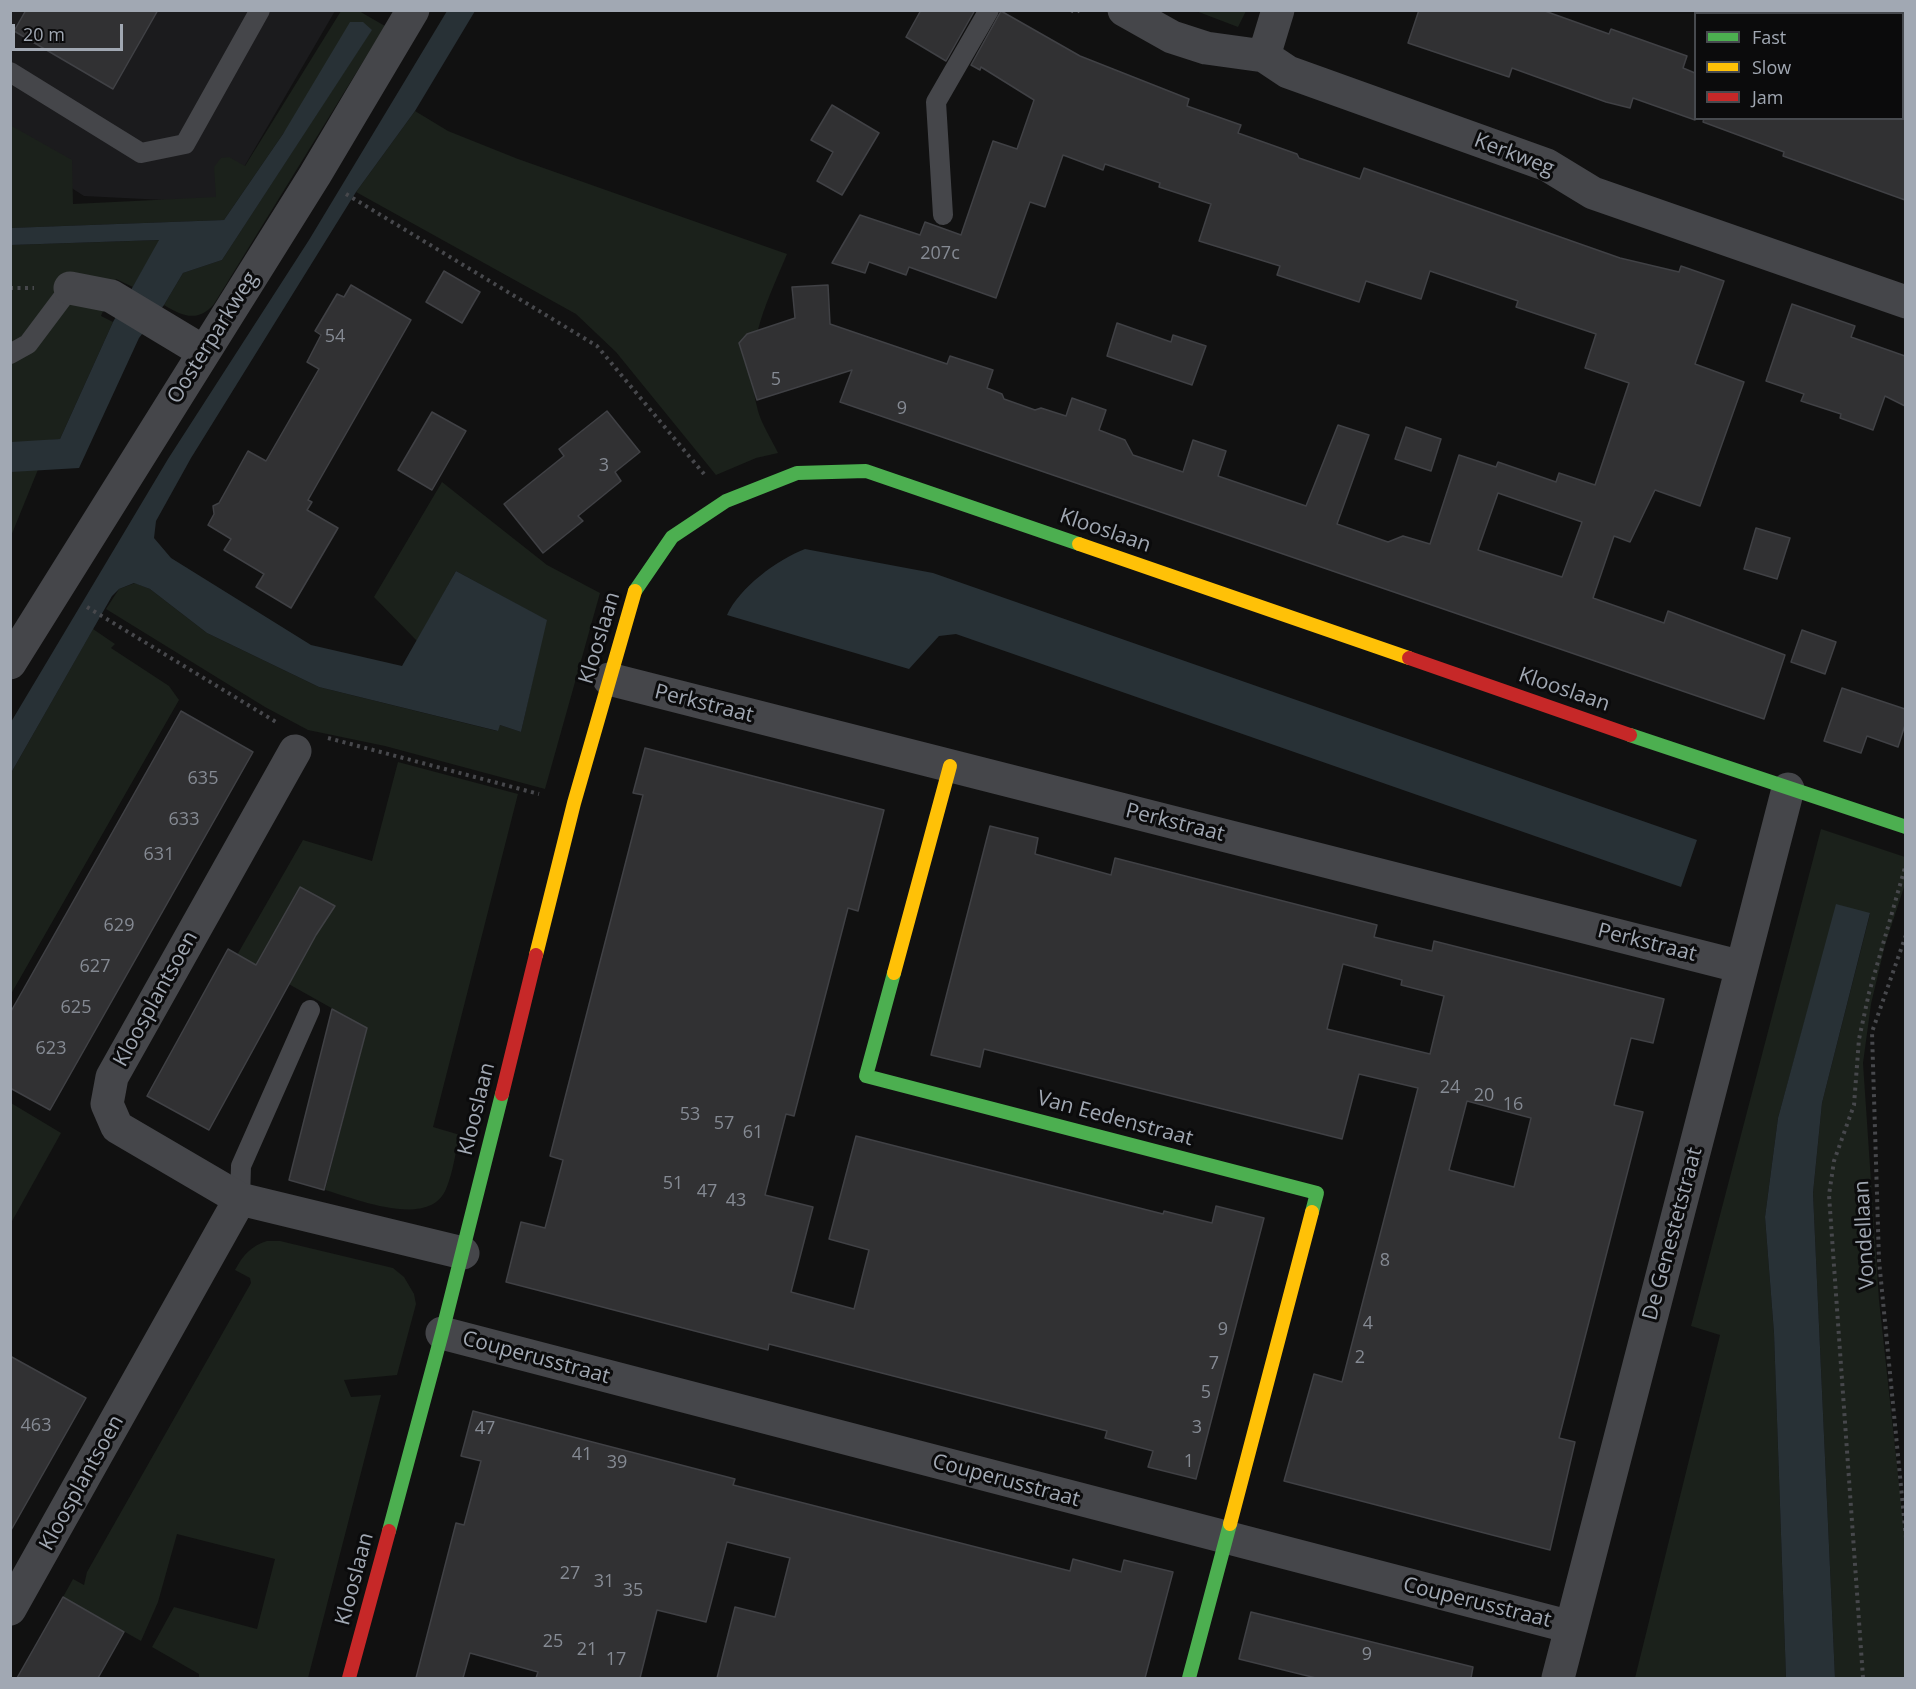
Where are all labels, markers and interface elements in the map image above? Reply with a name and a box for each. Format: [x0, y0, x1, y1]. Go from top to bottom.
scale bar [15, 12, 126, 50]
legend [1694, 12, 1904, 120]
text: 20 m [23, 22, 65, 46]
text: Fast [1752, 25, 1786, 49]
text: Slow [1752, 55, 1791, 79]
text: Jam [1752, 85, 1784, 109]
street label: Kerkweg [1470, 128, 1558, 182]
house number: 207c [920, 243, 960, 265]
street label: Oosterparkweg [162, 268, 264, 408]
house number: 54 [325, 326, 345, 348]
house number: 5 [771, 369, 781, 391]
house number: 9 [897, 398, 907, 420]
house number: 3 [599, 455, 609, 477]
street label: Klooslaan [1056, 504, 1154, 558]
street label: Klooslaan [574, 589, 626, 687]
street label: Klooslaan [1515, 663, 1613, 717]
street label: Perkstraat [652, 680, 756, 728]
house number: 635 [188, 768, 218, 790]
street label: Perkstraat [1123, 799, 1227, 847]
house number: 633 [169, 809, 199, 831]
house number: 631 [144, 844, 174, 866]
house number: 629 [104, 915, 134, 937]
street label: Perkstraat [1595, 919, 1699, 967]
street label: Kloosplantsoen [108, 927, 204, 1071]
house number: 627 [80, 956, 110, 978]
house number: 625 [61, 997, 91, 1019]
house number: 623 [36, 1038, 66, 1060]
street label: Klooslaan [453, 1060, 501, 1158]
house number: 24 [1440, 1077, 1460, 1099]
house number: 20 [1474, 1085, 1494, 1107]
street label: Van Eedenstraat [1034, 1086, 1196, 1152]
house number: 16 [1503, 1094, 1523, 1116]
house number: 53 [680, 1104, 700, 1126]
house number: 57 [714, 1113, 734, 1135]
house number: 61 [743, 1122, 763, 1144]
street label: De Genestetstraat [1638, 1145, 1708, 1323]
house number: 51 [663, 1173, 683, 1195]
street label: Vondellaan [1850, 1180, 1880, 1290]
house number: 47 [697, 1181, 717, 1203]
house number: 43 [726, 1190, 746, 1212]
house number: 8 [1380, 1250, 1390, 1272]
house number: 4 [1363, 1313, 1373, 1335]
house number: 9 [1218, 1319, 1228, 1341]
street label: Couperusstraat [459, 1326, 613, 1390]
house number: 2 [1355, 1347, 1365, 1369]
house number: 7 [1209, 1353, 1219, 1375]
house number: 5 [1201, 1382, 1211, 1404]
street label: Kloosplantsoen [34, 1411, 130, 1555]
house number: 463 [21, 1415, 51, 1437]
house number: 3 [1192, 1417, 1202, 1439]
house number: 47 [475, 1418, 495, 1440]
house number: 41 [572, 1444, 592, 1466]
street label: Couperusstraat [929, 1449, 1083, 1513]
house number: 1 [1184, 1451, 1194, 1473]
house number: 39 [607, 1452, 627, 1474]
street label: Klooslaan [331, 1530, 379, 1628]
house number: 27 [560, 1563, 580, 1585]
house number: 31 [594, 1571, 614, 1593]
street label: Couperusstraat [1400, 1572, 1554, 1634]
house number: 35 [623, 1580, 643, 1602]
house number: 25 [543, 1631, 563, 1653]
house number: 21 [577, 1639, 597, 1661]
house number: 9 [1362, 1644, 1372, 1666]
house number: 17 [606, 1649, 626, 1671]

